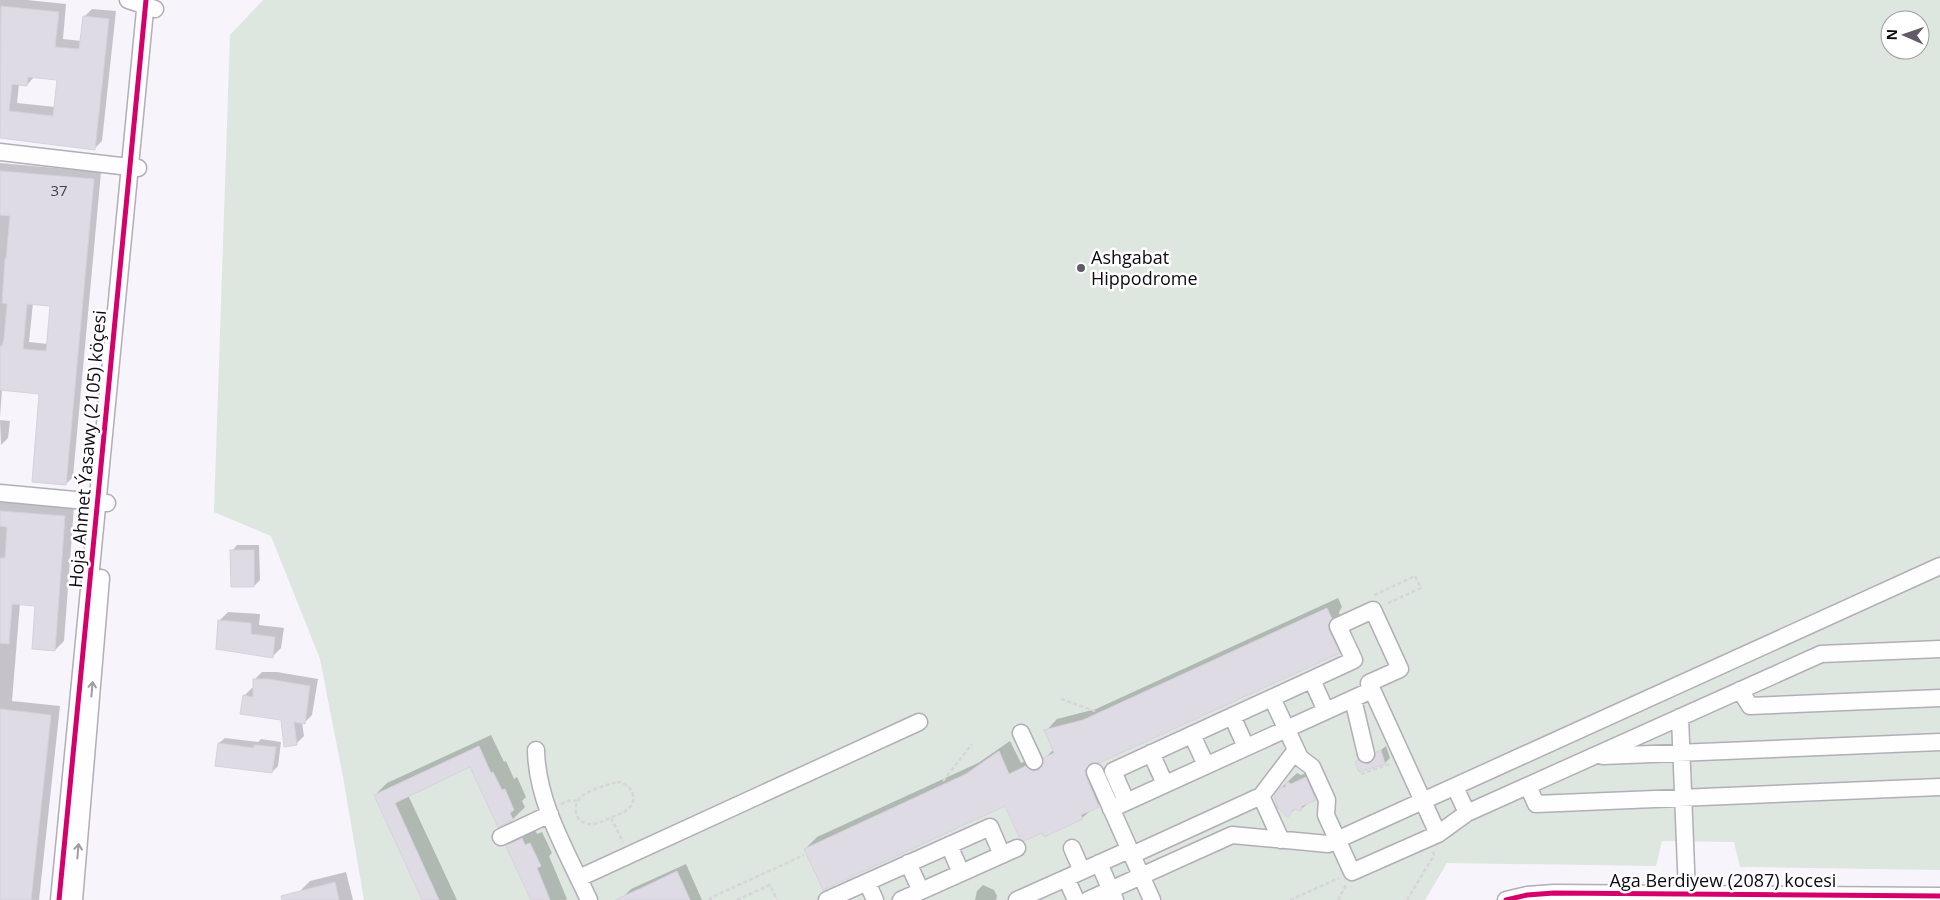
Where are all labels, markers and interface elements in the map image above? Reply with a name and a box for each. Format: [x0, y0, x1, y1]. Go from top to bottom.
north arrow [1880, 10, 1930, 60]
text: N [1882, 29, 1901, 41]
house number: 37 [50, 180, 68, 200]
place label: Ashgabat Hippodrome [1091, 245, 1198, 290]
marker: Ashgabat Hippodrome [1075, 262, 1087, 274]
street label: Hoja Ahmet Ýasawy (2105) köçesi [63, 309, 111, 589]
one-way arrow [87, 682, 96, 698]
one-way arrow [74, 844, 83, 860]
street label: Aga Berdiyew (2087) kocesi [1610, 868, 1836, 892]

